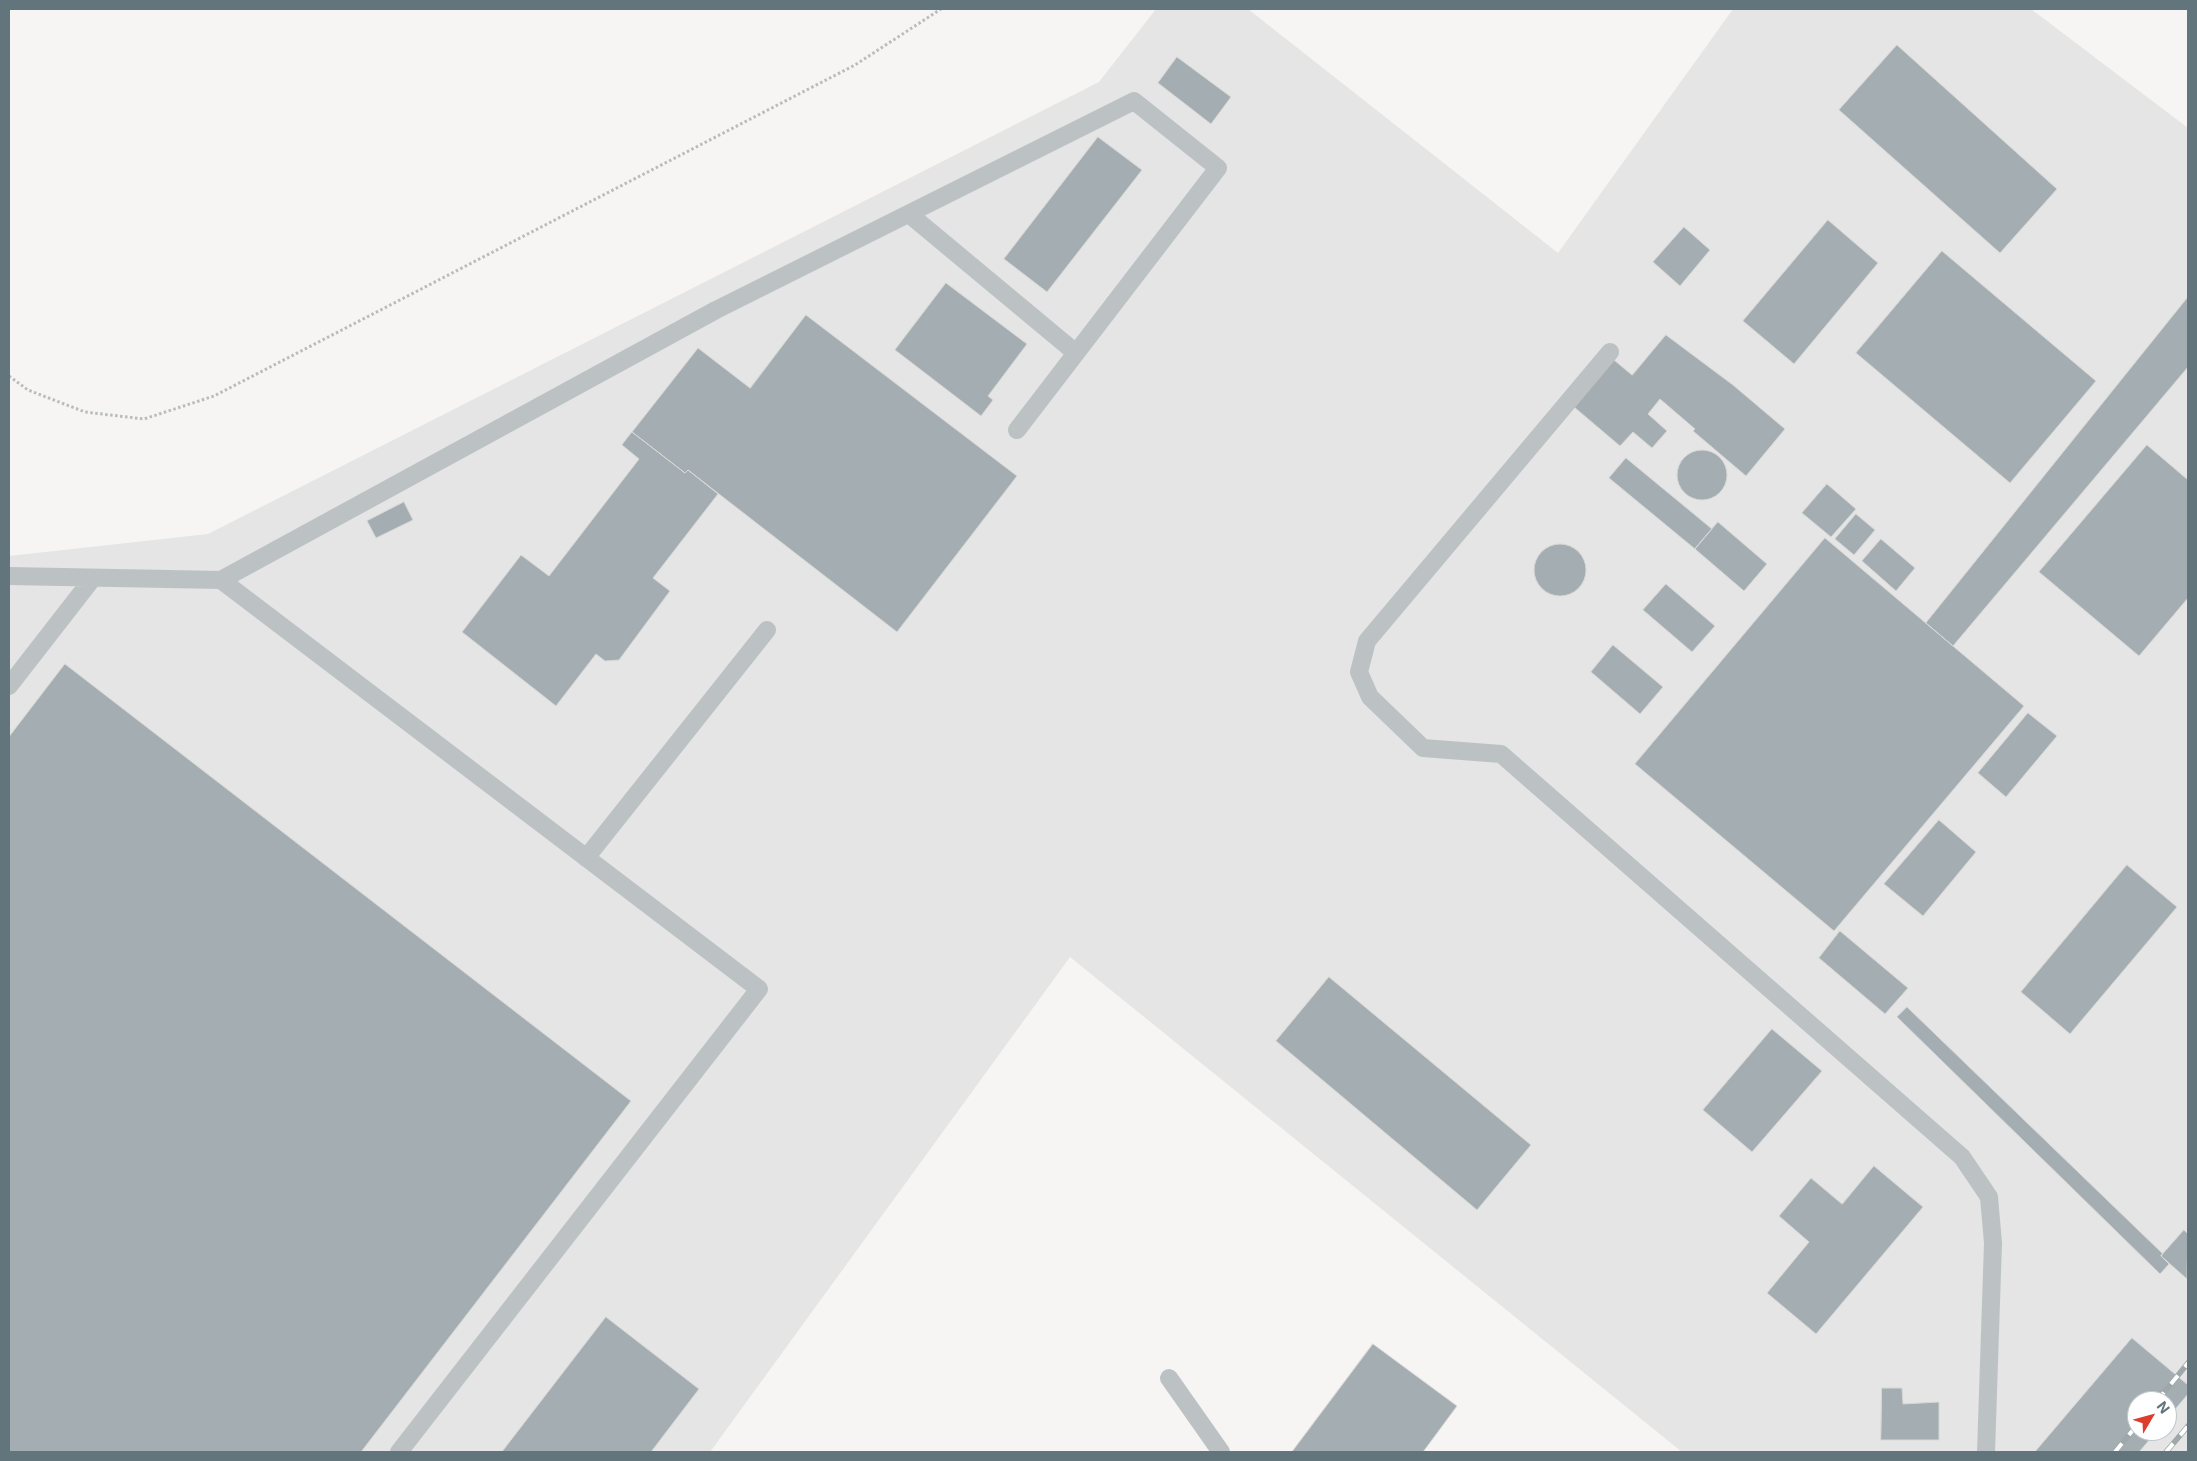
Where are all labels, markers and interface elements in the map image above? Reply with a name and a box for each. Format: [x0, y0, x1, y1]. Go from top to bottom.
north arrow [2127, 1391, 2177, 1441]
text: N [2154, 1398, 2174, 1417]

